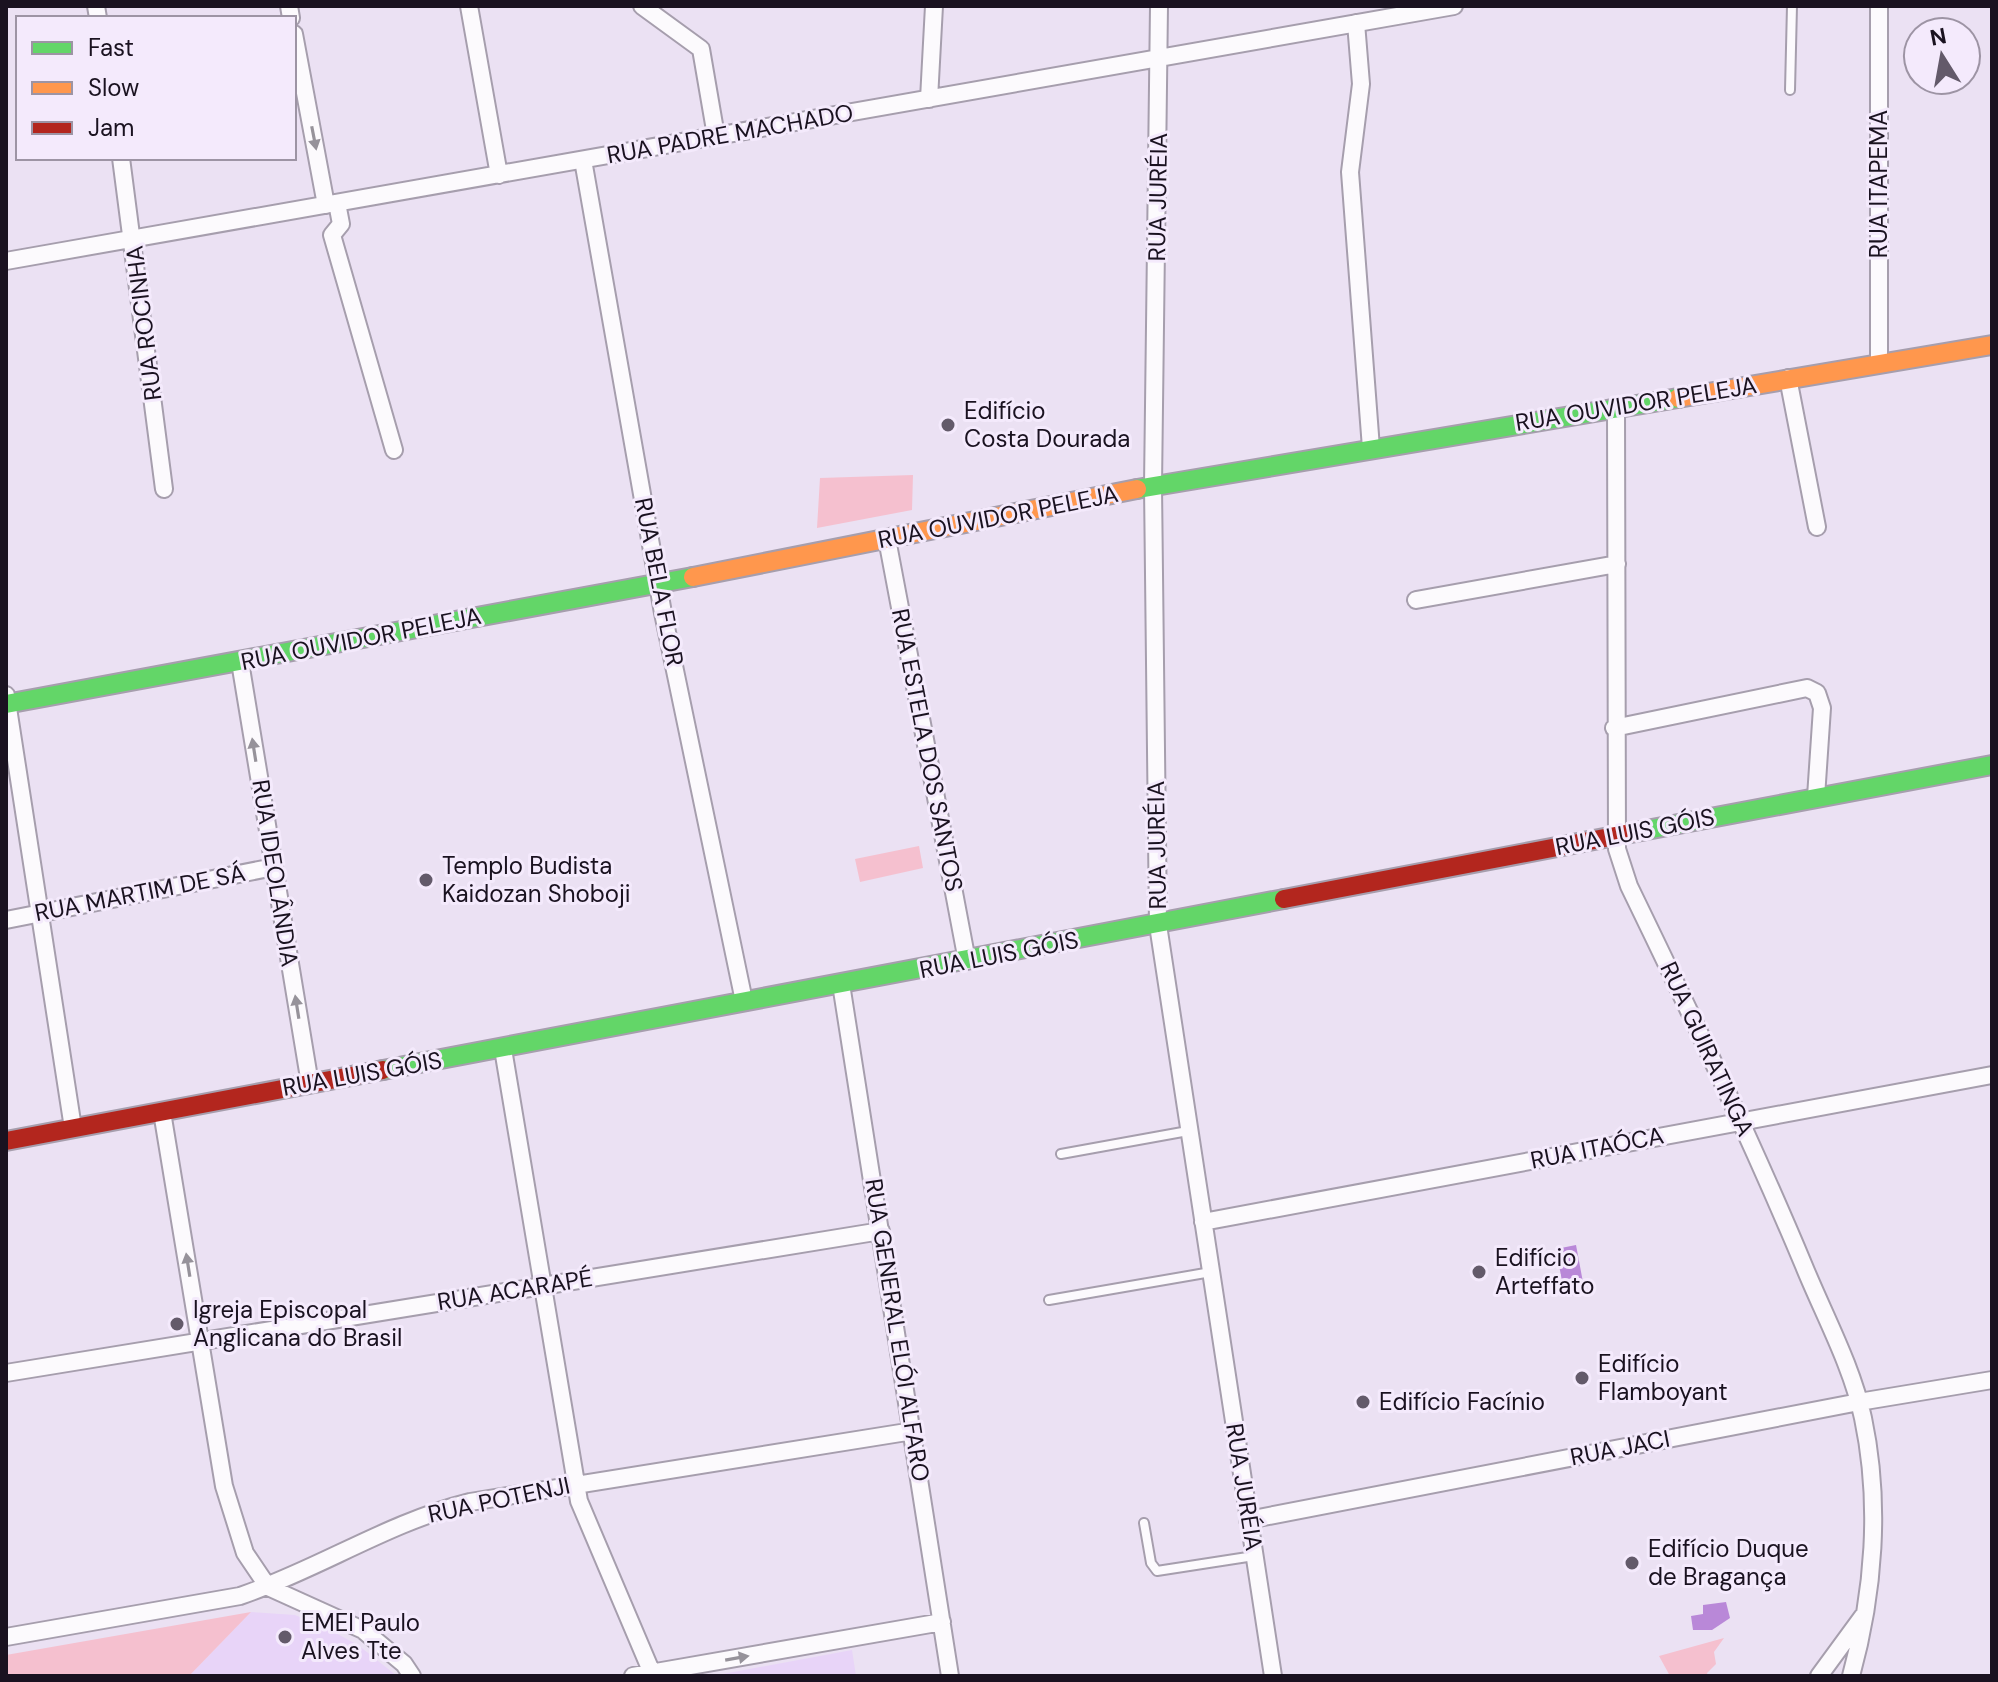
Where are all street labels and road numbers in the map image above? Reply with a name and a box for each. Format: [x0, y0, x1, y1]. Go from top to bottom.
street label: RUA PADRE MACHADO [604, 97, 856, 170]
street label: RUA ITAPEMA [1863, 110, 1894, 258]
street label: RUA JURÉIA [1141, 132, 1174, 262]
street label: RUA ROCINHA [119, 244, 168, 402]
street label: RUA OUVIDOR PELEJA [1513, 369, 1759, 438]
street label: RUA OUVIDOR PELEJA [875, 478, 1121, 555]
street label: RUA BELA FLOR [628, 495, 691, 669]
street label: RUA OUVIDOR PELEJA [238, 600, 484, 677]
street label: RUA ESTELA DOS SANTOS [885, 606, 970, 894]
street label: RUA IDEOLÂNDIA [245, 777, 306, 969]
street label: RUA JURÉIA [1140, 780, 1173, 910]
street label: RUA LUIS GÓIS [1553, 801, 1717, 862]
street label: RUA MARTIM DE SÁ [32, 857, 248, 928]
street label: RUA LUIS GÓIS [917, 924, 1081, 985]
street label: RUA GUIRATINGA [1653, 956, 1762, 1141]
street label: RUA LUIS GÓIS [280, 1044, 444, 1103]
street label: RUA ITAÓCA [1528, 1119, 1666, 1176]
street label: RUA GENERAL ELÓI ALFARO [858, 1176, 937, 1484]
street label: RUA ACARAPÉ [435, 1262, 595, 1317]
street label: RUA JURÉIA [1219, 1421, 1270, 1553]
street label: RUA JACI [1568, 1423, 1672, 1472]
street label: RUA POTENJI [425, 1469, 573, 1530]

